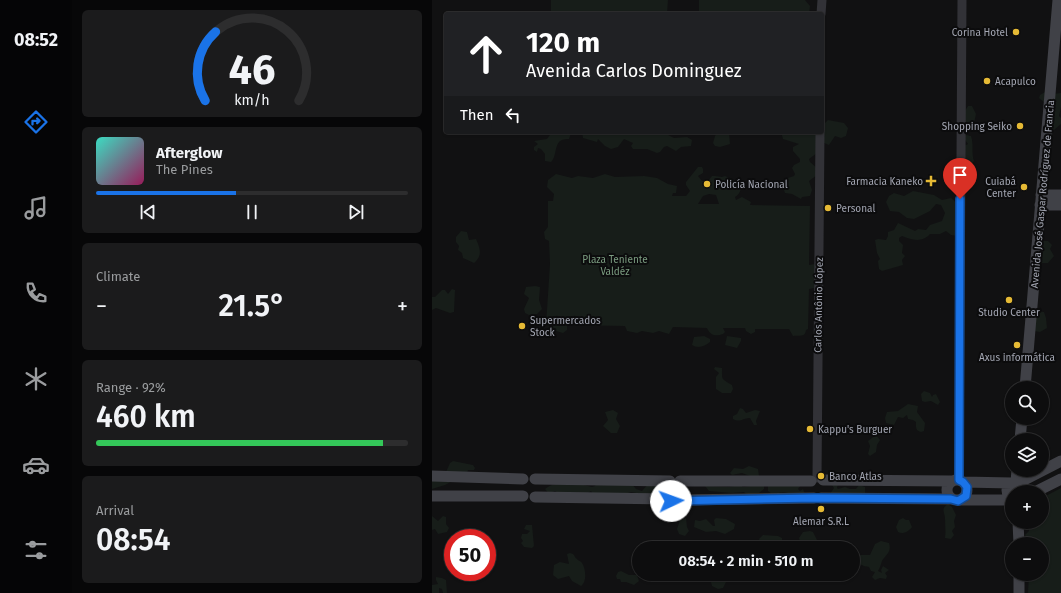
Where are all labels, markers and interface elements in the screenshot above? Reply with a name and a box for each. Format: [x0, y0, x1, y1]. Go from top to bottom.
text: 120 m [526, 26, 600, 59]
place label: Corina Hotel [952, 27, 1008, 39]
marker: Corina Hotel [1011, 27, 1021, 37]
icon: ahead [460, 28, 512, 80]
text: 08:52 [14, 29, 58, 51]
text: 46 [229, 45, 275, 95]
text: Avenida Carlos Dominguez [526, 60, 742, 82]
marker: Acapulco [982, 76, 992, 86]
place label: Acapulco [995, 76, 1036, 88]
text: km/h [234, 92, 270, 109]
street label: Avenida José Gaspar Rodríguez de Francia [1028, 99, 1057, 289]
icon: left [502, 104, 524, 126]
text: Then [460, 106, 494, 124]
icon: directions [22, 108, 50, 136]
place label: Shopping Seiko [942, 121, 1012, 133]
marker: Shopping Seiko [1015, 121, 1025, 131]
text: Afterglow [156, 144, 222, 162]
pin [943, 158, 977, 199]
text: The Pines [156, 162, 213, 177]
icon: arrive [949, 164, 971, 186]
place label: Farmacia Kaneko [846, 176, 923, 188]
marker: Farmacia Kaneko [926, 176, 936, 186]
place label: Cuiabá Center [985, 176, 1016, 200]
place label: Policía Nacional [715, 178, 788, 191]
marker: Policía Nacional [702, 179, 712, 189]
marker: Cuiabá Center [1019, 182, 1029, 192]
icon: music [22, 194, 50, 222]
icon: previous [137, 201, 159, 223]
icon: pause [241, 201, 263, 223]
icon: next [345, 201, 367, 223]
marker: Personal [823, 203, 833, 213]
place label: Personal [836, 203, 875, 215]
park label: Plaza Teniente Valdéz [582, 254, 648, 278]
street label: Carlos Antônio López [812, 257, 826, 353]
text: Climate [96, 269, 140, 284]
icon: phone [22, 279, 50, 307]
text: 21.5° [219, 288, 286, 324]
text: − [96, 293, 107, 320]
text: + [397, 293, 408, 320]
marker: Studio Center [1004, 295, 1014, 305]
place label: Studio Center [978, 307, 1040, 319]
place label: Supermercados Stock [530, 315, 601, 339]
marker: Supermercados Stock [517, 321, 527, 331]
marker: Axus informática [1012, 340, 1022, 350]
place label: Axus informática [979, 352, 1055, 364]
icon: climate [22, 365, 50, 393]
text: Range · 92% [96, 380, 166, 395]
map controls [1005, 381, 1049, 581]
button: search [1005, 381, 1049, 425]
text: 460 km [96, 399, 196, 435]
marker: Kappu's Burguer [805, 424, 815, 434]
place label: Kappu's Burguer [818, 424, 892, 436]
button: layers [1005, 433, 1049, 477]
icon: car [22, 451, 50, 479]
marker: Banco Atlas [816, 471, 826, 481]
place label: Banco Atlas [829, 471, 882, 483]
position arrow [650, 480, 692, 522]
button: + [1005, 485, 1049, 529]
text: Arrival [96, 503, 134, 518]
marker: Alemar S.R.L [816, 504, 826, 514]
place label: Alemar S.R.L [793, 516, 849, 528]
text: 08:54 [96, 522, 171, 558]
speed limit sign: 50 [444, 529, 496, 581]
icon: filters [22, 536, 50, 564]
button: − [1005, 537, 1049, 581]
text: 08:54 · 2 min · 510 m [678, 552, 814, 570]

